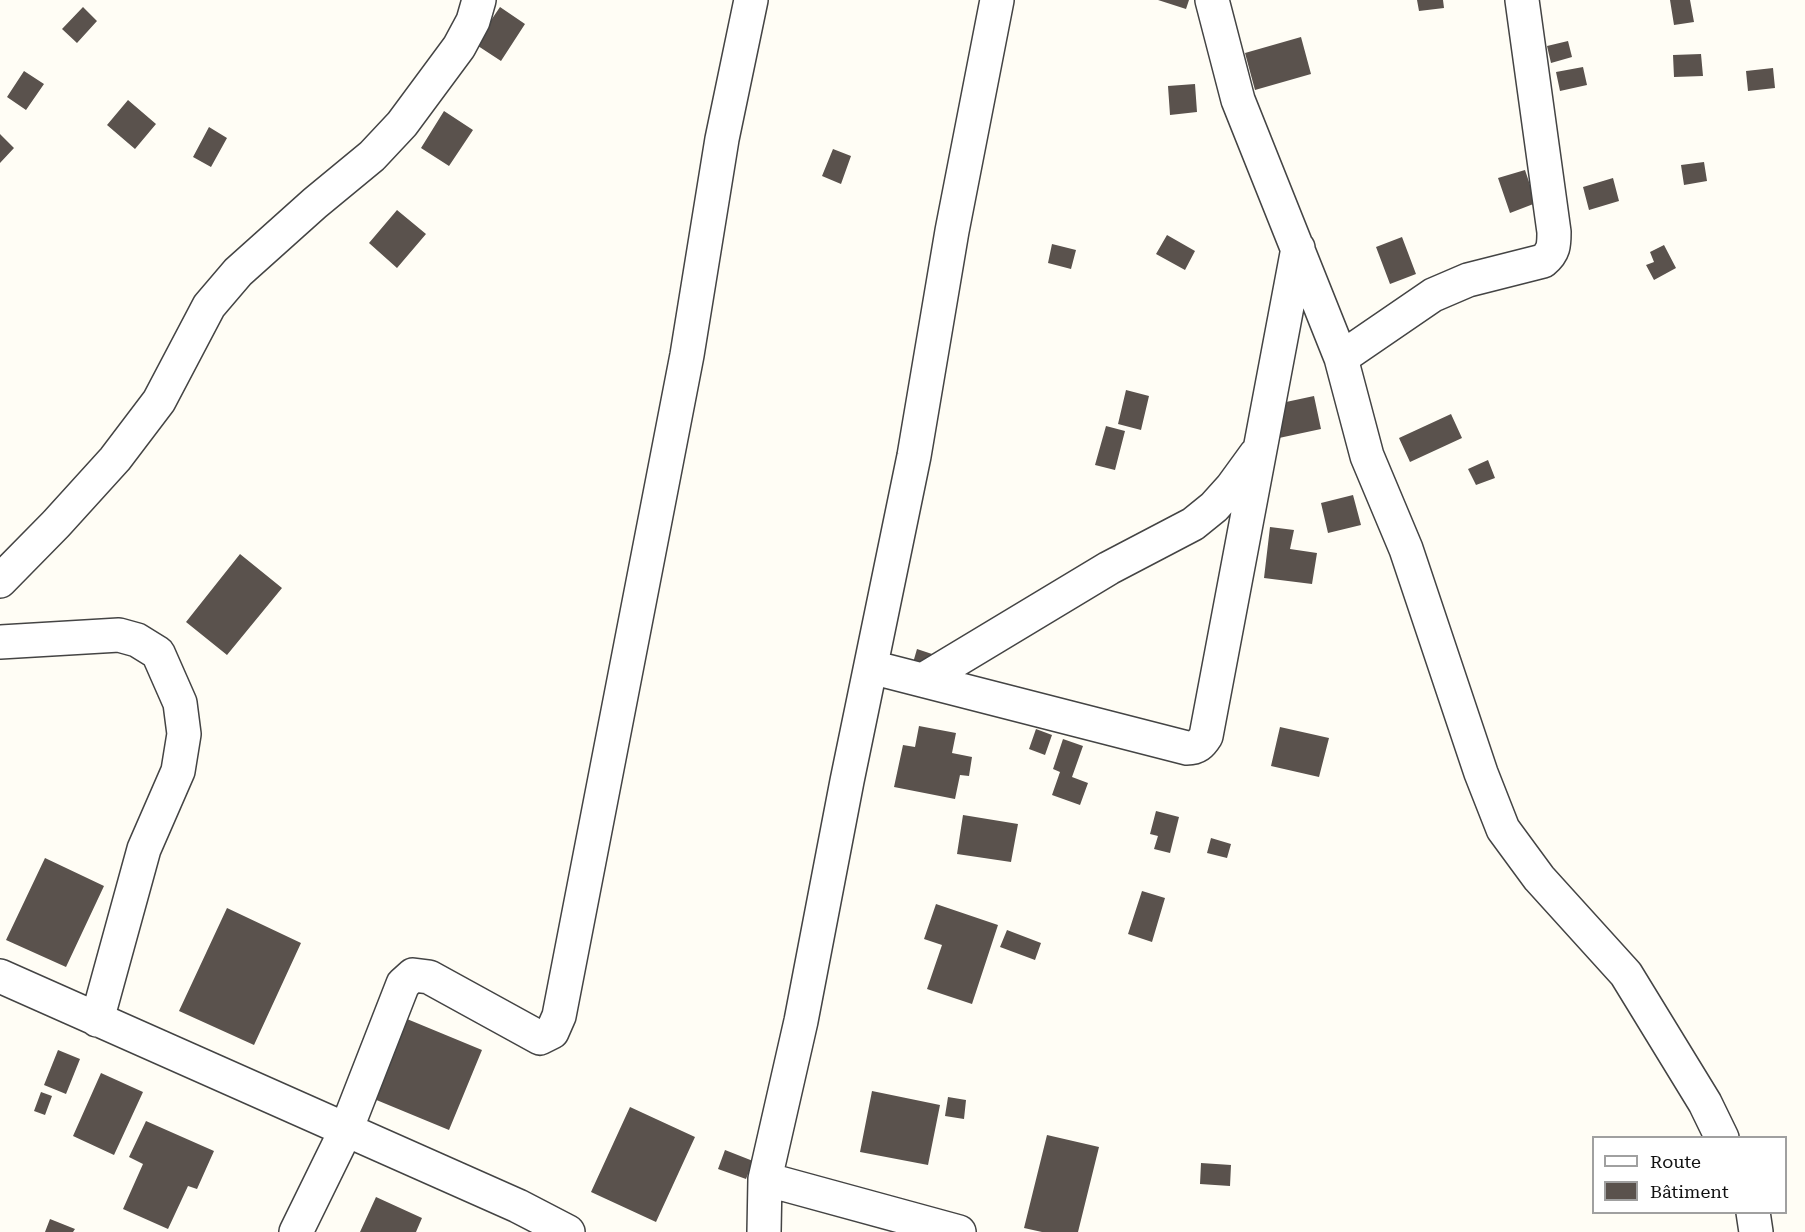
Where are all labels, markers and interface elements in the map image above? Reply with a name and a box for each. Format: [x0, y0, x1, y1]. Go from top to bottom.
legend [1592, 1136, 1787, 1214]
text: Route [1650, 1151, 1701, 1172]
text: Bâtiment [1650, 1181, 1729, 1202]

